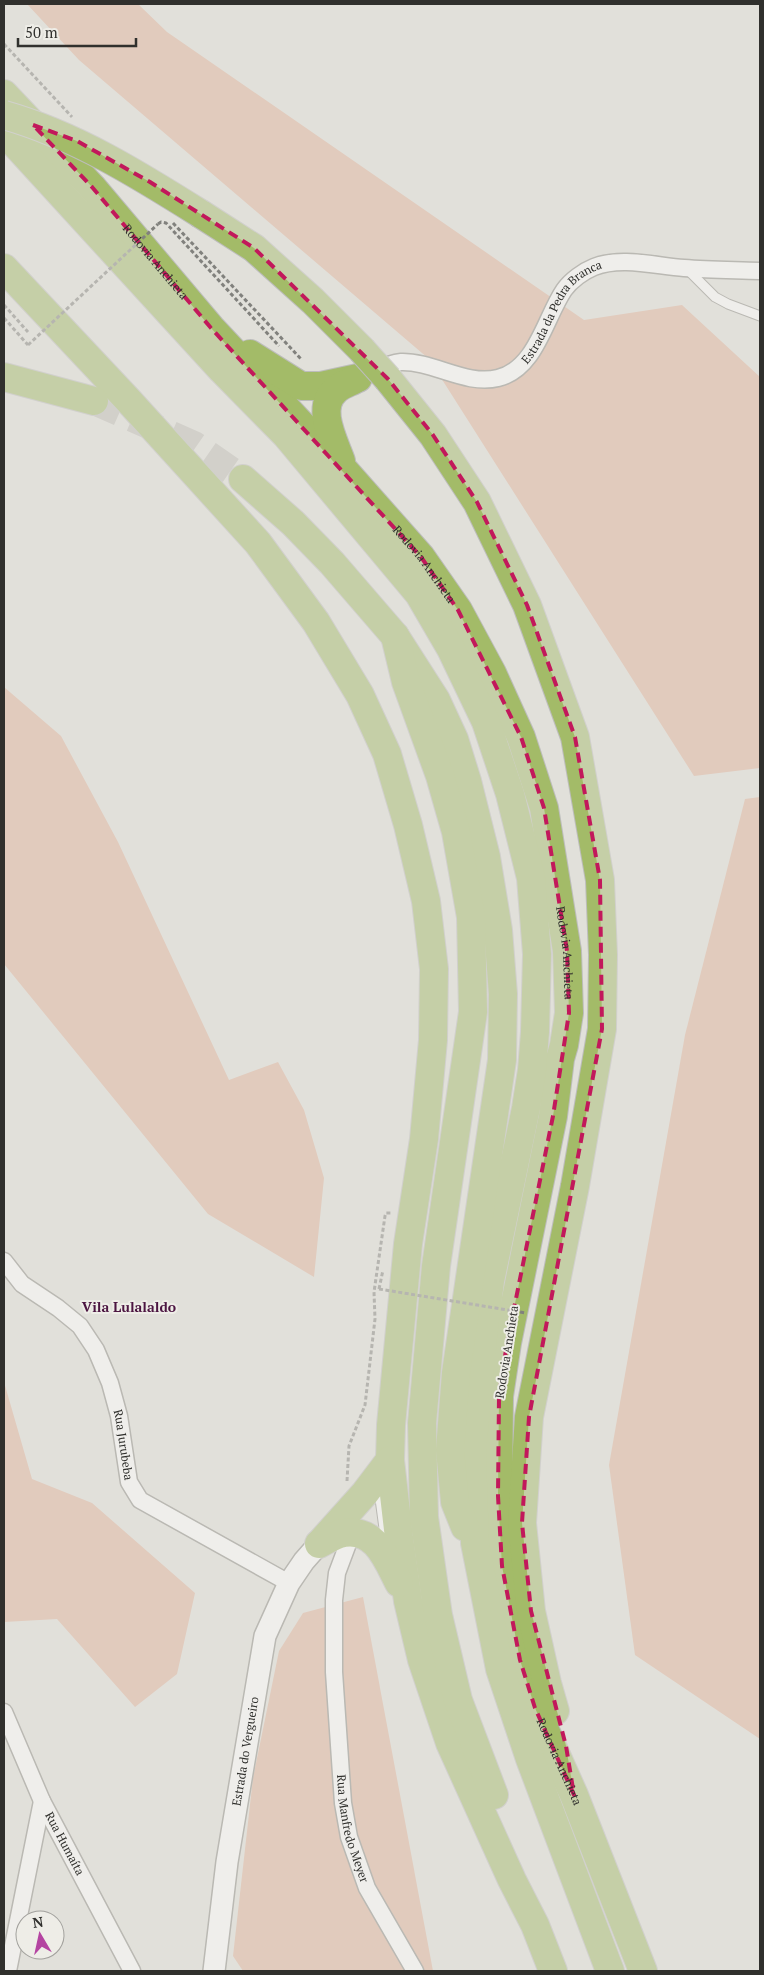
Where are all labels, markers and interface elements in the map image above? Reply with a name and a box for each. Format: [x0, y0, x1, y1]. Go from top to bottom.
scale bar [18, 15, 135, 47]
text: 50 m [25, 22, 58, 42]
street label: Rodovia Anchieta [120, 221, 192, 302]
street label: Estrada da Pedra Branca [518, 257, 603, 367]
street label: Rodovia Anchieta [390, 522, 459, 606]
street label: Rodovia Anchieta [553, 905, 577, 1000]
district label: Vila Lulalaldo [82, 1297, 176, 1316]
street label: Rodovia Anchieta [492, 1304, 521, 1399]
street label: Rua Jurubeba [111, 1408, 137, 1481]
street label: Estrada do Vergueiro [229, 1695, 262, 1807]
street label: Rodovia Anchieta [534, 1716, 585, 1807]
street label: Rua Manfredo Meyer [334, 1774, 373, 1885]
street label: Rua Humaíta [42, 1809, 88, 1878]
north arrow [15, 1910, 65, 1960]
text: N [31, 1911, 45, 1932]

